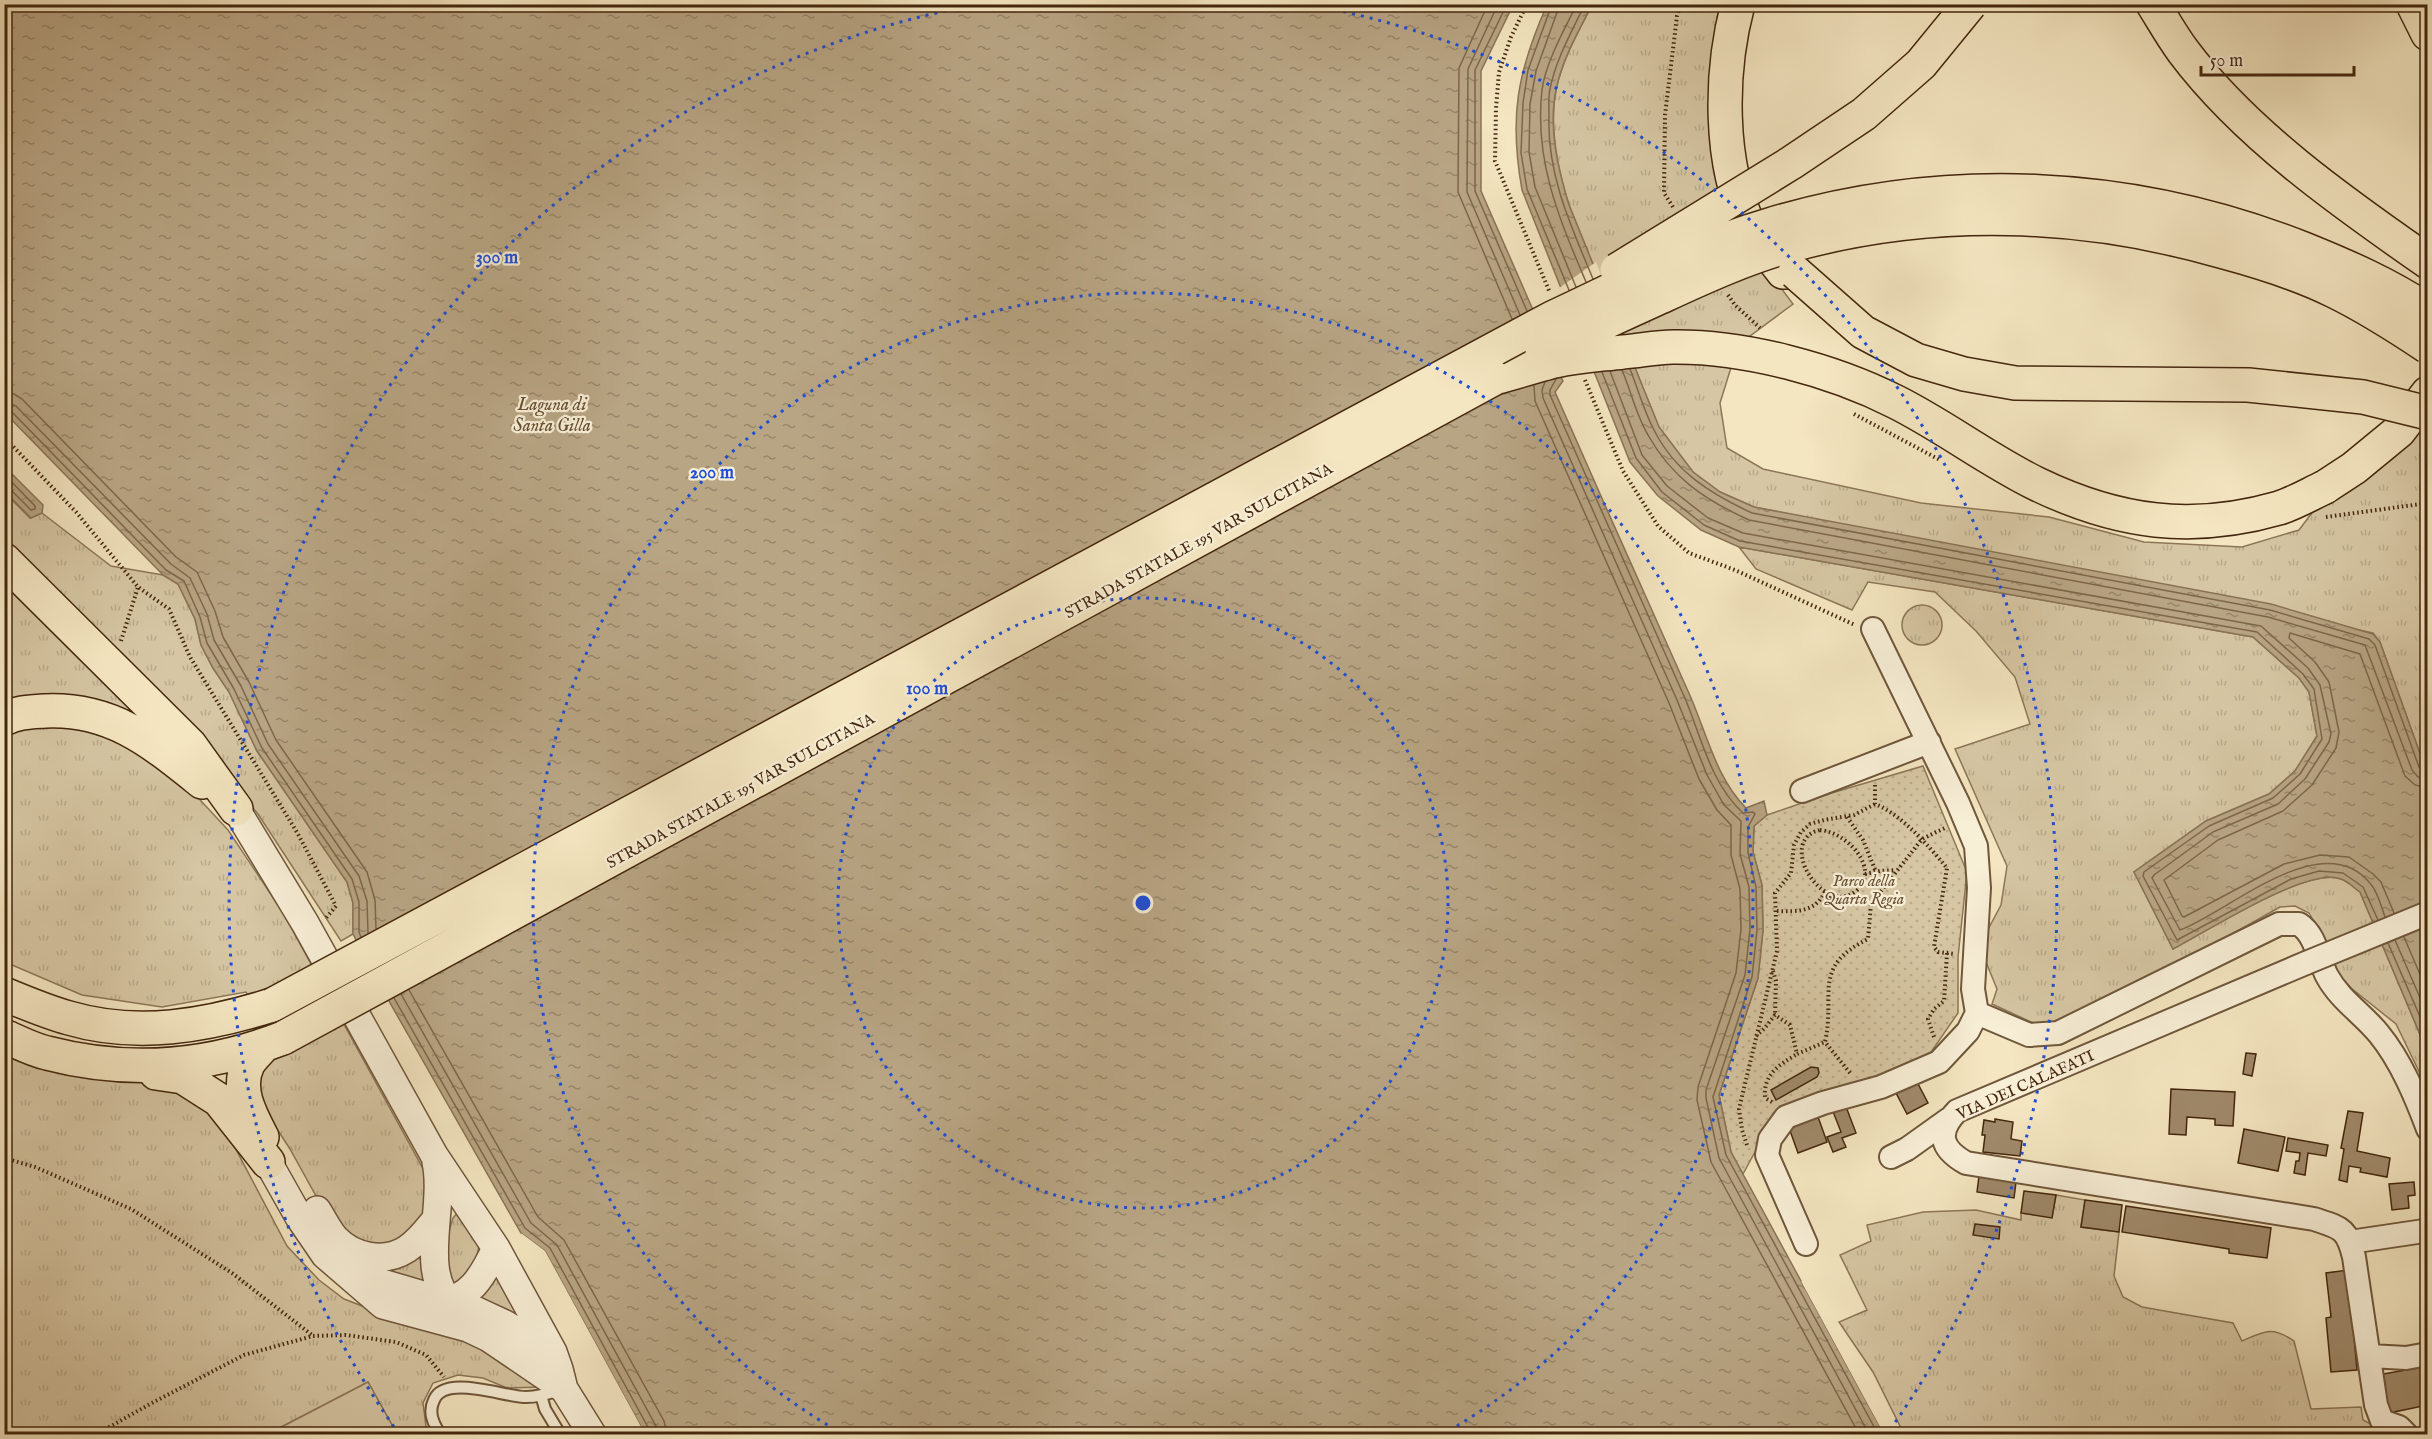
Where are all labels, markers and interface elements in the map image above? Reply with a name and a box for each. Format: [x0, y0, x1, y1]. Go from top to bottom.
scale bar [2201, 39, 2354, 77]
text: 50 m [2210, 50, 2243, 73]
text: 300 m [476, 247, 518, 270]
water label: Laguna di Santa Gilla [513, 394, 591, 438]
street label: STRADA STATALE 195 VAR SULCITANA [1061, 459, 1338, 624]
text: 200 m [690, 462, 734, 485]
text: 100 m [906, 678, 948, 701]
street label: STRADA STATALE 195 VAR SULCITANA [603, 709, 880, 874]
park label: Parco della Quarta Regia [1824, 872, 1904, 910]
centre of rings [1133, 893, 1153, 913]
street label: VIA DEI CALAFATI [1953, 1046, 2098, 1126]

